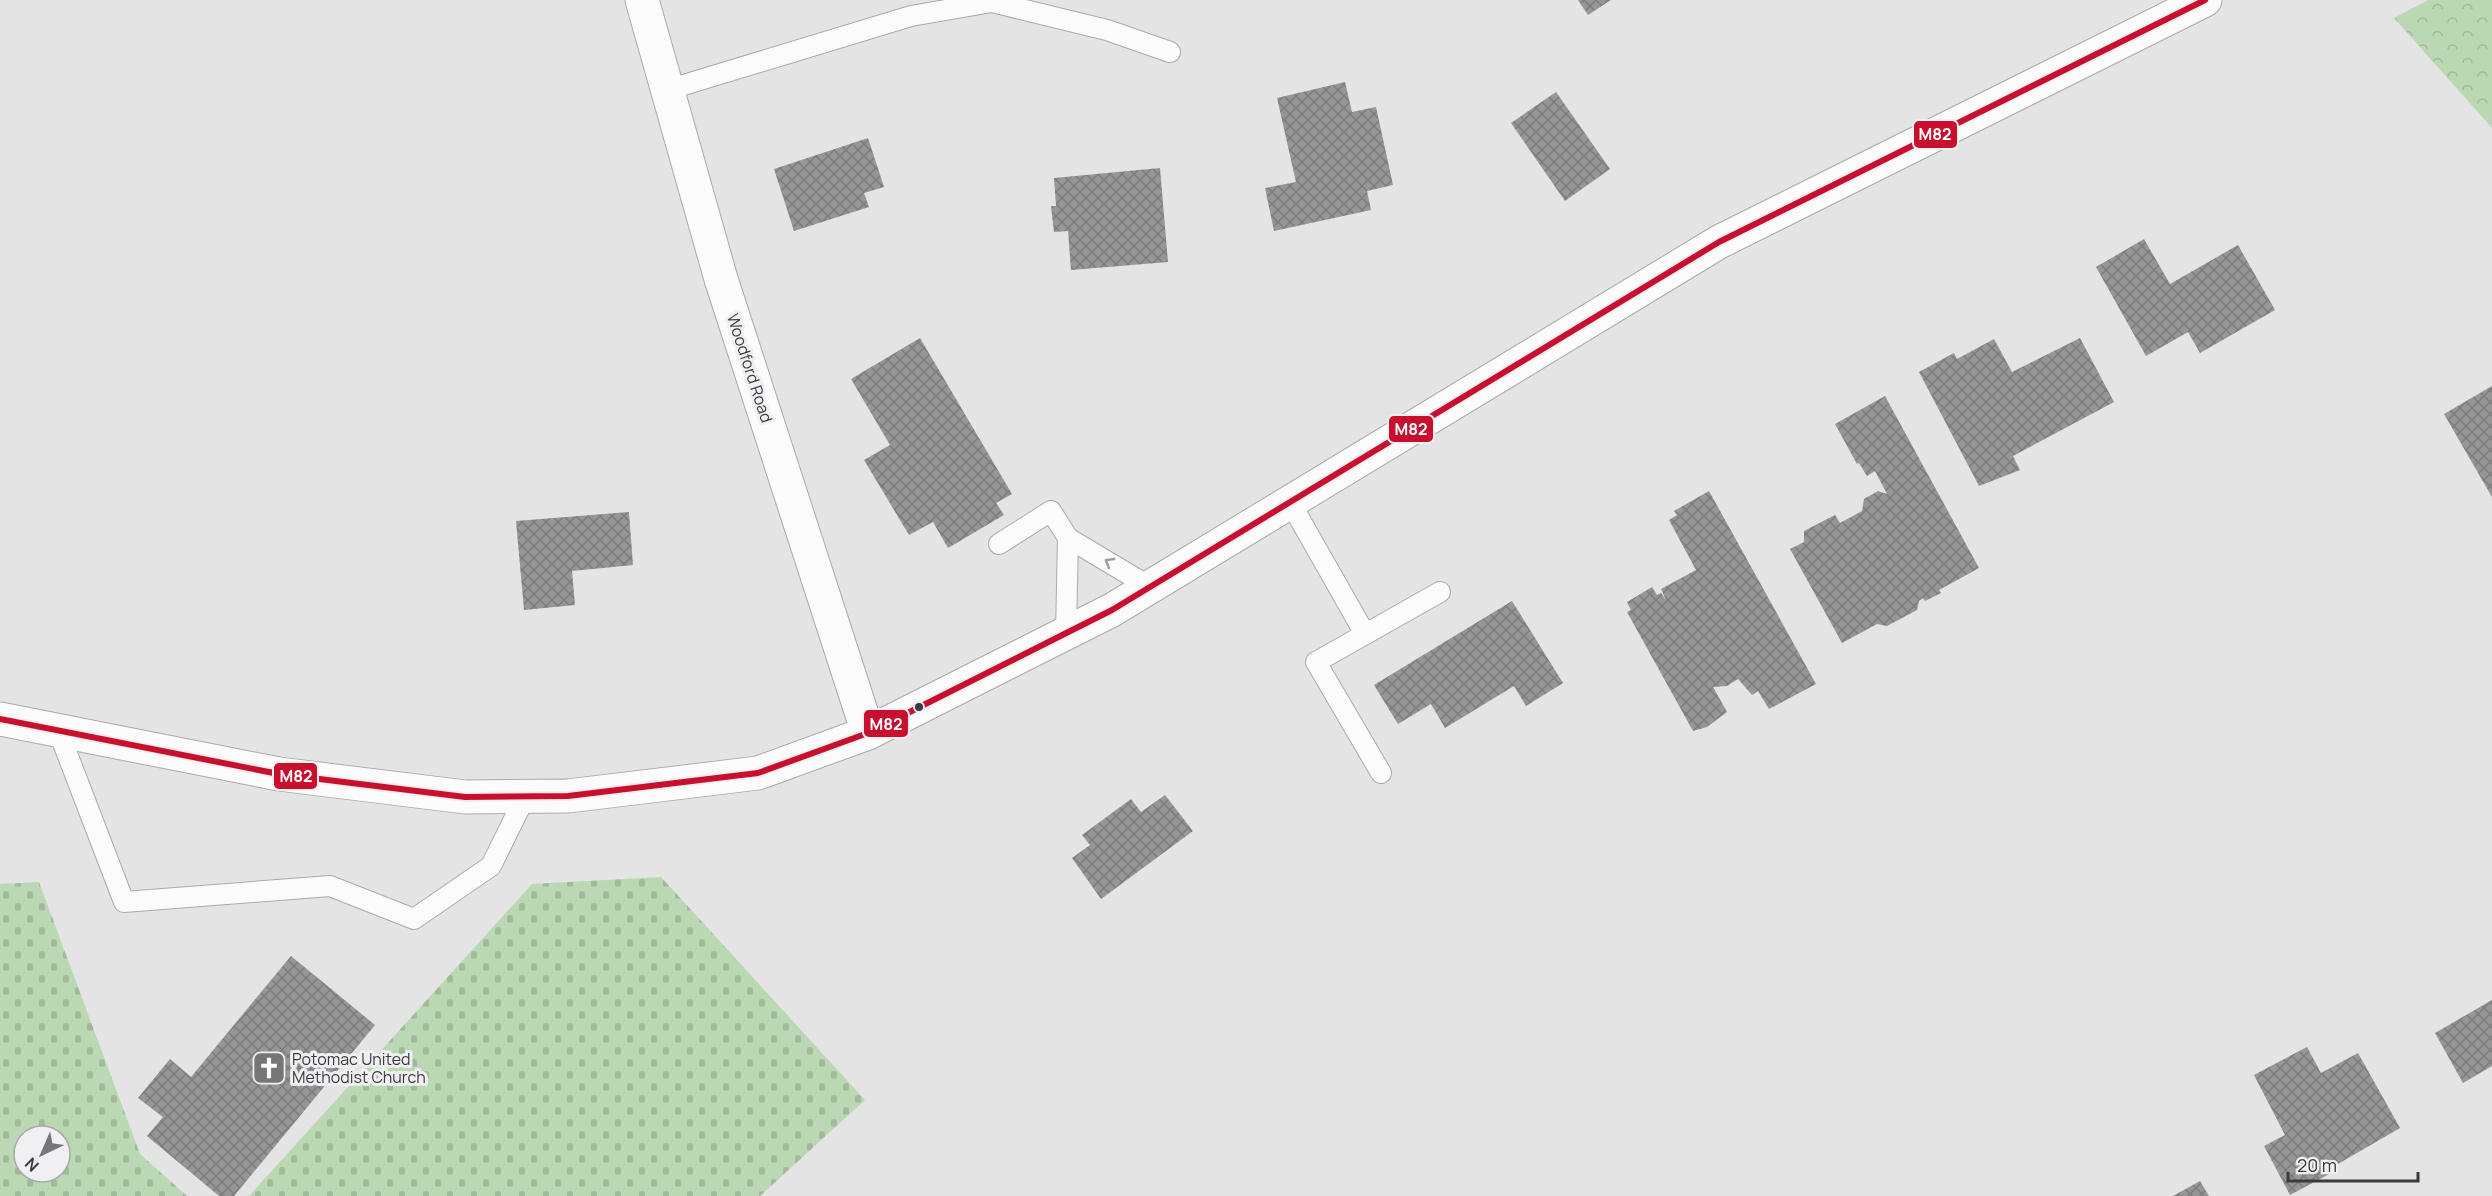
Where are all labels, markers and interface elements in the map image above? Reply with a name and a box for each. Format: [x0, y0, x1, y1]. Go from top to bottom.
line badge: M82 [1913, 120, 1958, 149]
text: M82 [1918, 123, 1952, 145]
street label: Woodford Road [722, 311, 778, 425]
line badge: M82 [1388, 415, 1434, 443]
text: M82 [1394, 418, 1428, 440]
one-way arrow [1105, 558, 1115, 570]
unlabelled marker [913, 701, 925, 713]
line badge: M82 [863, 709, 909, 738]
text: M82 [869, 713, 903, 735]
line badge: M82 [273, 762, 318, 790]
text: M82 [279, 765, 313, 787]
place label: Potomac United Methodist Church [292, 1048, 426, 1088]
church icon: Potomac United Methodist Church [251, 1050, 287, 1086]
north arrow [12, 1124, 72, 1184]
scale bar [2288, 1145, 2418, 1183]
text: N [20, 1153, 43, 1177]
text: 20 m [2297, 1153, 2337, 1177]

